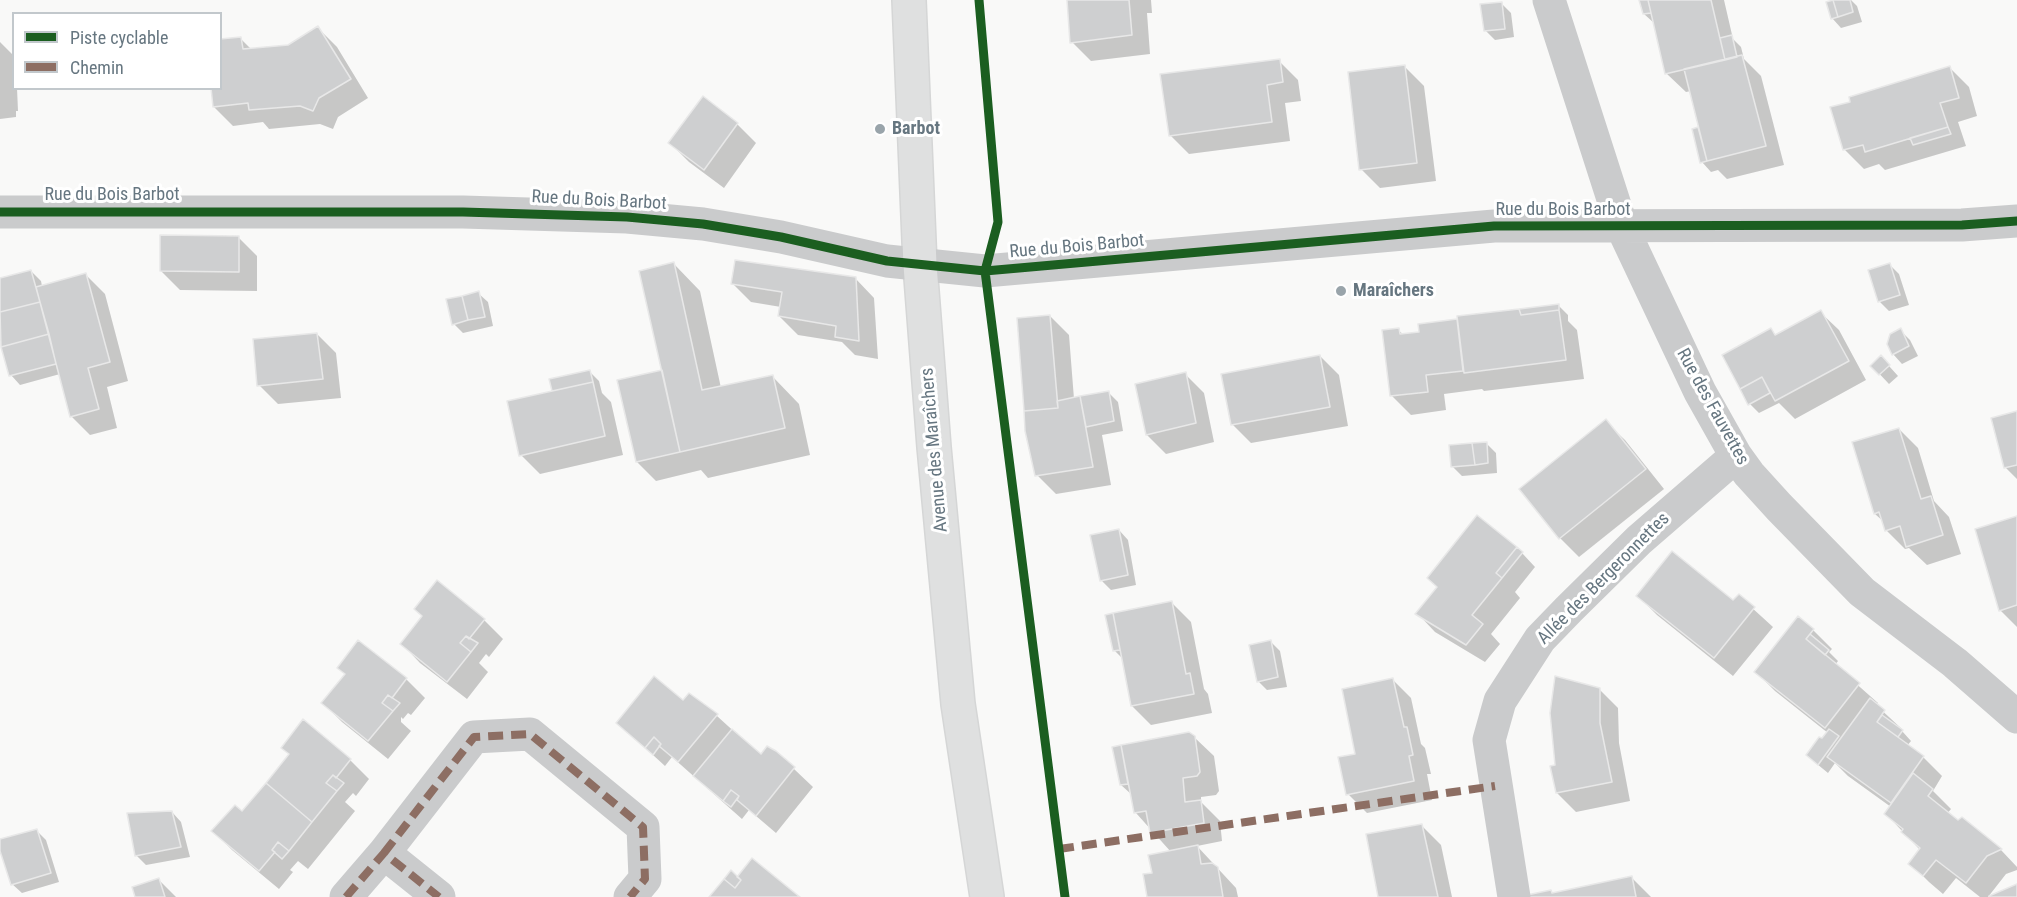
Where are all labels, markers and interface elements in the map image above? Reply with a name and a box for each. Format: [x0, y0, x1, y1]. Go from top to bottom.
legend [12, 12, 222, 90]
text: Piste cyclable [70, 27, 168, 48]
text: Chemin [70, 57, 124, 78]
place label: Barbot [892, 118, 940, 140]
marker: Barbot [873, 122, 887, 136]
street label: Rue du Bois Barbot [44, 184, 180, 206]
street label: Rue du Bois Barbot [531, 187, 667, 215]
street label: Rue du Bois Barbot [1495, 199, 1631, 221]
street label: Rue du Bois Barbot [1009, 230, 1145, 264]
place label: Maraîchers [1353, 280, 1434, 302]
marker: Maraîchers [1334, 284, 1348, 298]
street label: Rue des Fauvettes [1671, 345, 1753, 469]
street label: Avenue des Maraîchers [917, 367, 953, 533]
street label: Allée des Bergeronnettes [1534, 509, 1674, 649]

